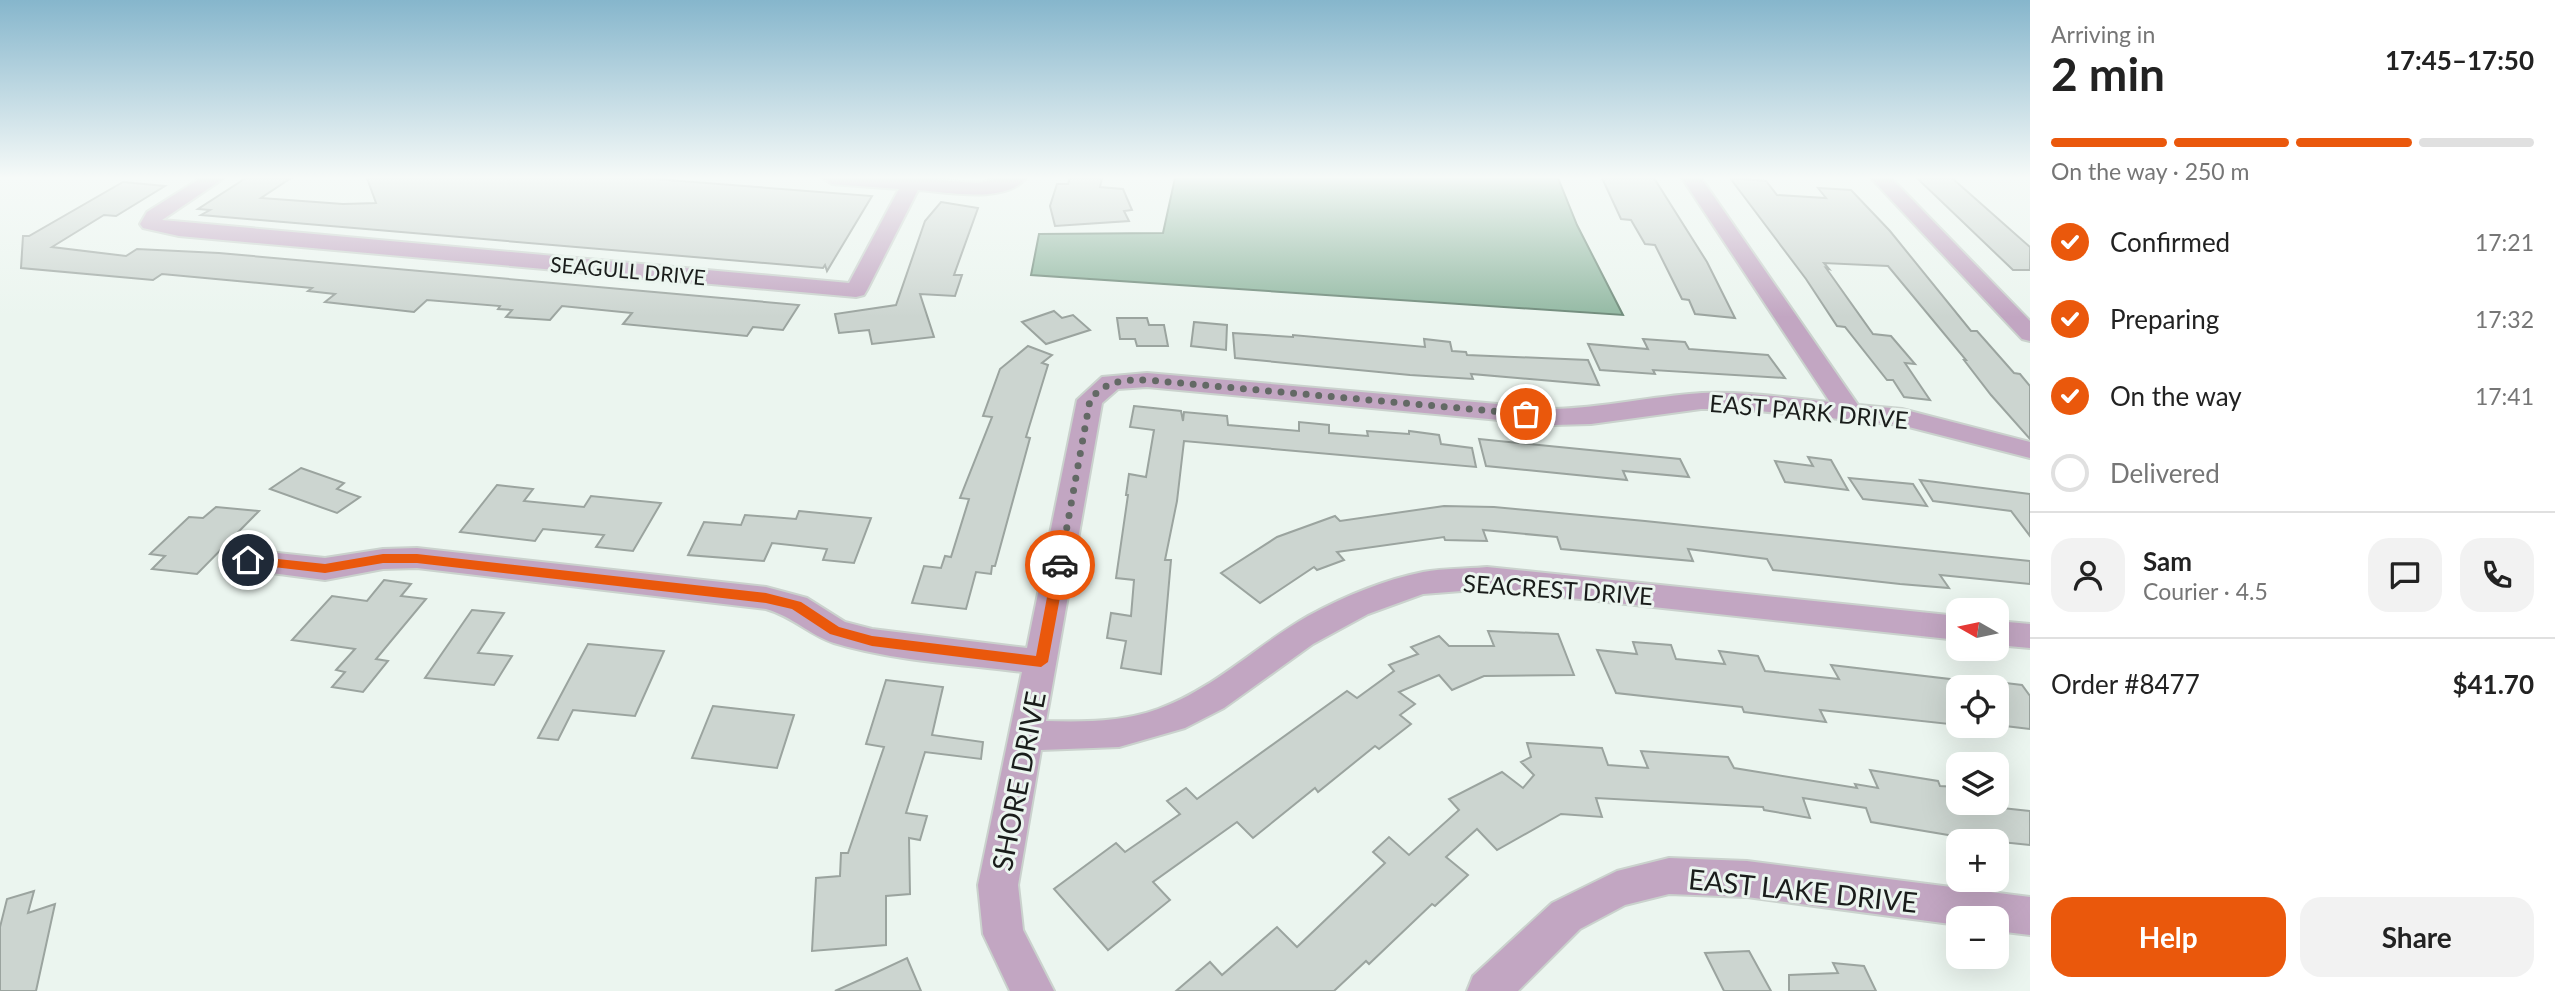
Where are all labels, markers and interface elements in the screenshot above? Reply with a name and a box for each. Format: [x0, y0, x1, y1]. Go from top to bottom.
text: Arriving in [2051, 20, 2155, 48]
text: 17:45–17:50 [2385, 44, 2534, 76]
text: 2 min [2051, 46, 2165, 101]
text: On the way · 250 m [2051, 157, 2250, 185]
icon: check [2051, 223, 2089, 261]
text: Confirmed [2110, 226, 2230, 258]
text: 17:21 [2475, 228, 2534, 256]
street label: SEAGULL DRIVE [549, 251, 707, 289]
icon: check [2051, 300, 2089, 338]
text: Preparing [2110, 303, 2219, 335]
text: 17:32 [2475, 305, 2534, 333]
icon: check [2051, 377, 2089, 415]
text: On the way [2110, 380, 2242, 412]
text: 17:41 [2475, 382, 2534, 410]
pin [1496, 384, 1556, 444]
street label: EAST PARK DRIVE [1708, 388, 1910, 434]
icon: bag [1507, 395, 1545, 433]
text: Delivered [2110, 457, 2220, 489]
pin [218, 530, 278, 590]
courier [1025, 530, 1095, 600]
button: person [2051, 538, 2125, 612]
button: chat [2368, 538, 2442, 612]
button: phone [2460, 538, 2534, 612]
icon: home [229, 541, 267, 579]
text: Sam [2143, 545, 2192, 577]
icon: car [1041, 546, 1079, 584]
street label: SEACREST DRIVE [1462, 568, 1654, 610]
text: Courier · 4.5 [2143, 577, 2268, 605]
north arrow [1946, 598, 2009, 662]
map controls [1946, 598, 2009, 969]
text: Order #8477 [2051, 668, 2200, 700]
text: $41.70 [2452, 668, 2534, 700]
button: locate [1946, 675, 2009, 738]
street label: SHORE DRIVE [984, 689, 1052, 873]
button: layers [1946, 752, 2009, 815]
button: + [1946, 829, 2009, 892]
street label: EAST LAKE DRIVE [1687, 861, 1919, 919]
button: Help [2051, 897, 2286, 977]
button: Share [2300, 897, 2534, 977]
button: − [1946, 906, 2009, 969]

